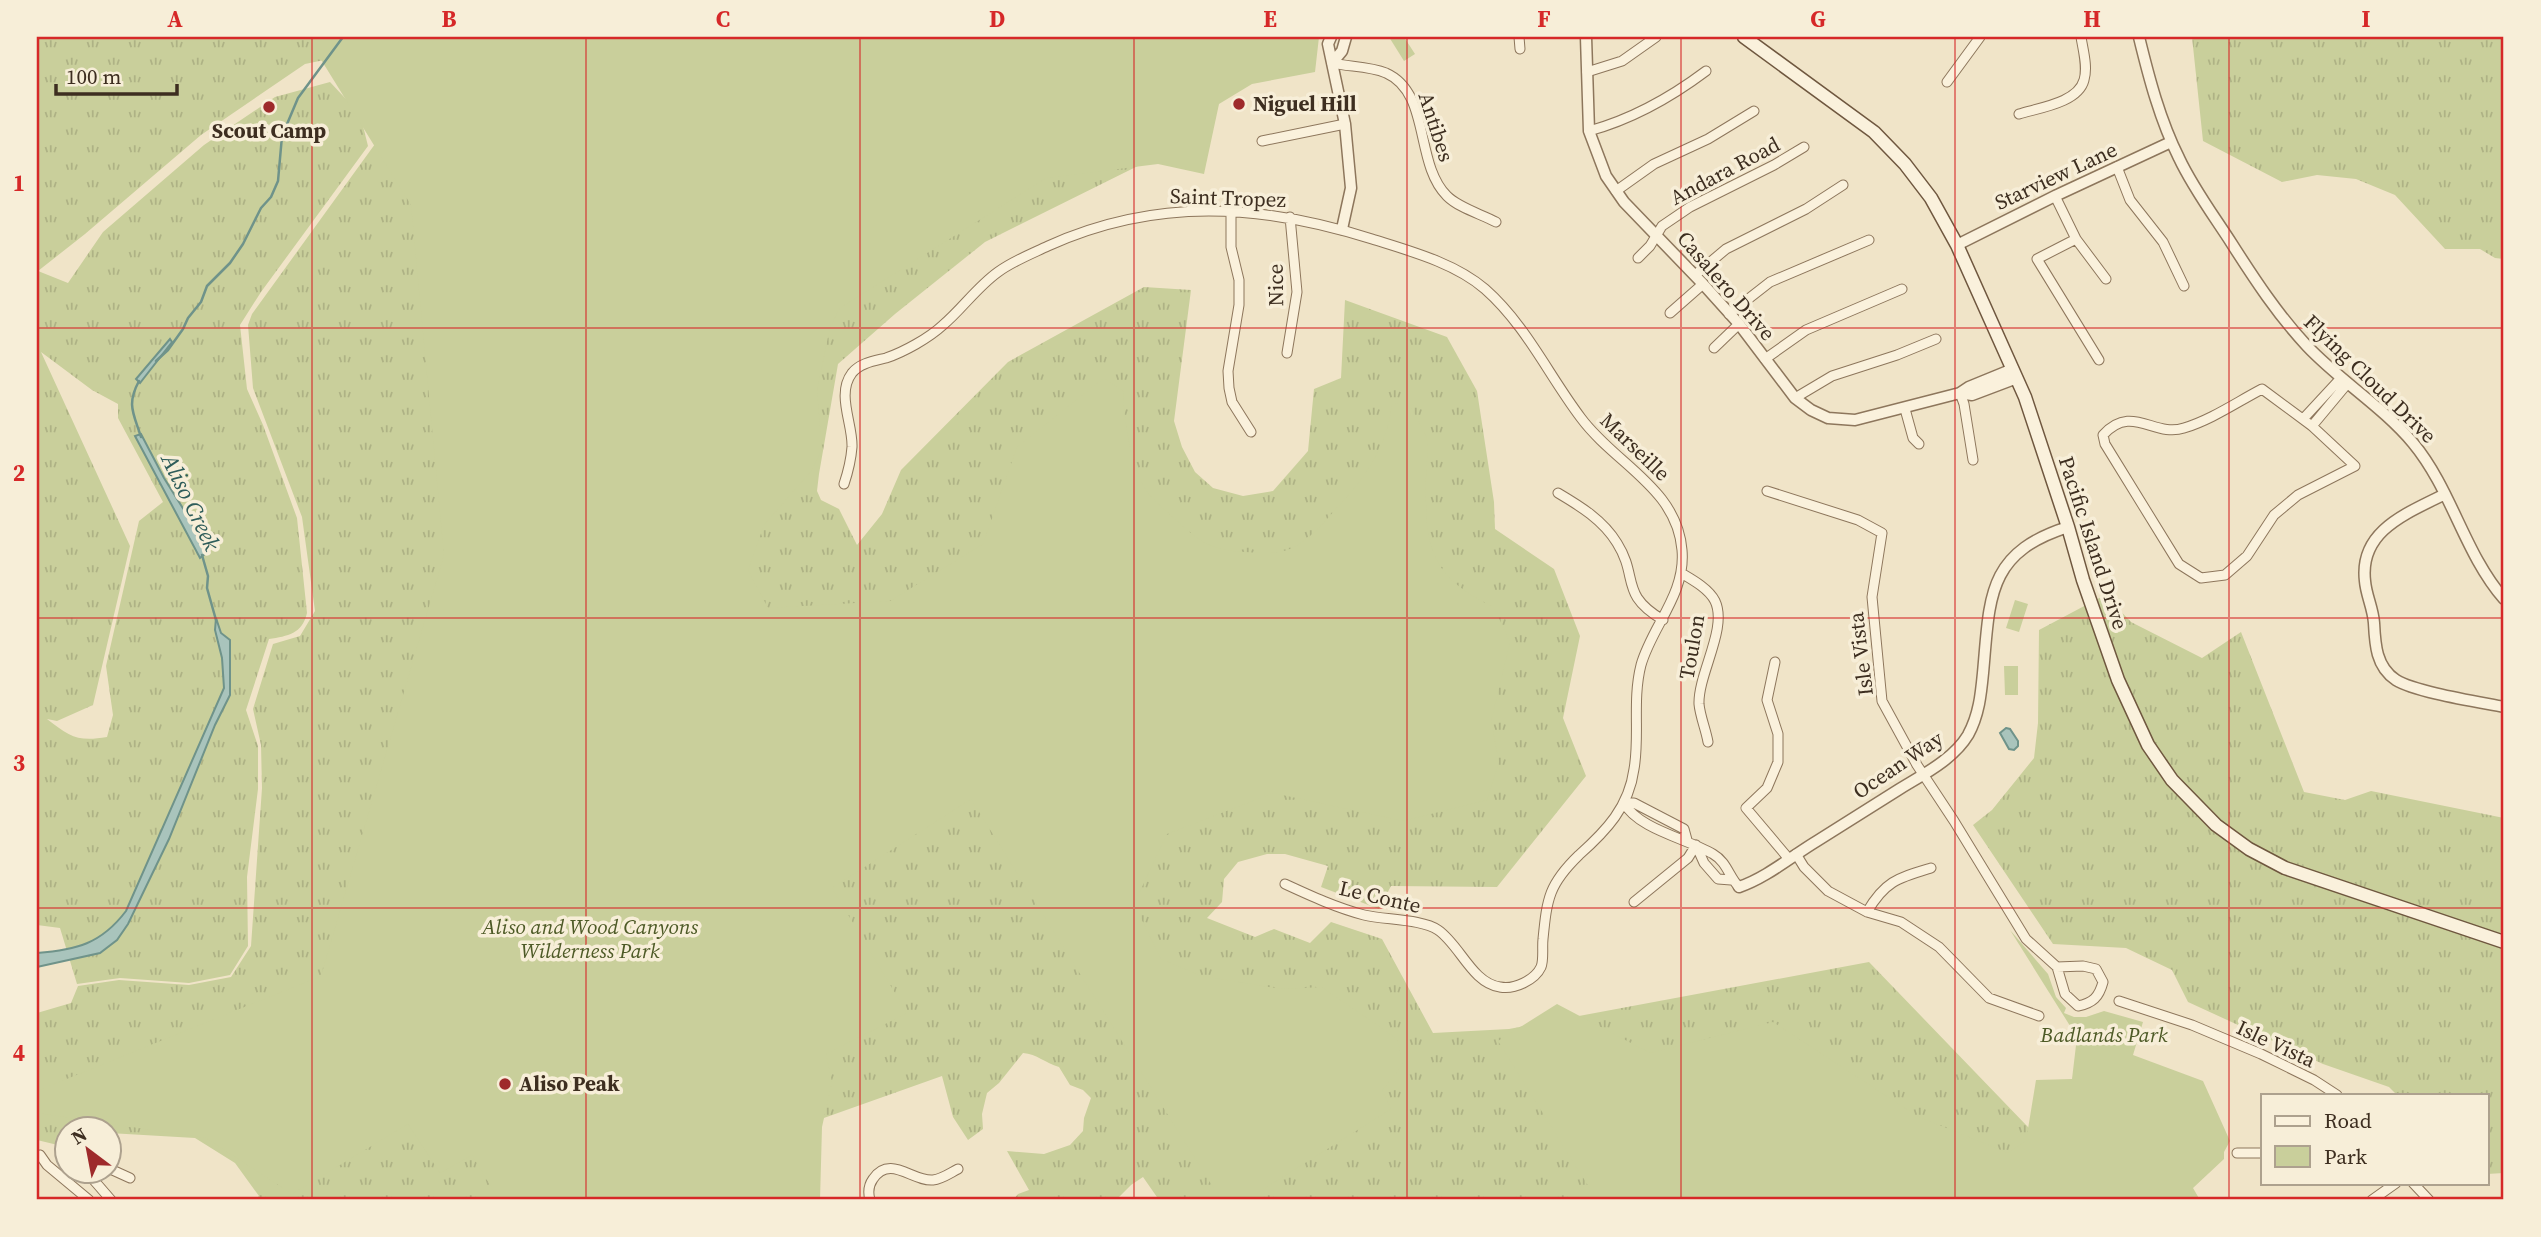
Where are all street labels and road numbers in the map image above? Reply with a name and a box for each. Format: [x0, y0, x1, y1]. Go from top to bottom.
street label: Antibes [1412, 88, 1461, 165]
street label: Andara Road [1665, 129, 1785, 212]
street label: Starview Lane [1990, 135, 2122, 217]
street label: Saint Tropez [1169, 181, 1287, 214]
street label: Casalero Drive [1671, 225, 1782, 347]
street label: Nice [1261, 263, 1290, 307]
street label: Flying Cloud Drive [2298, 308, 2443, 450]
street label: Marseille [1594, 406, 1677, 487]
street label: Pacific Island Drive [2052, 453, 2135, 633]
street label: Isle Vista [1841, 610, 1880, 697]
street label: Toulon [1672, 612, 1712, 682]
street label: Ocean Way [1847, 724, 1949, 805]
street label: Le Conte [1336, 873, 1424, 920]
street label: Isle Vista [2232, 1013, 2321, 1075]

